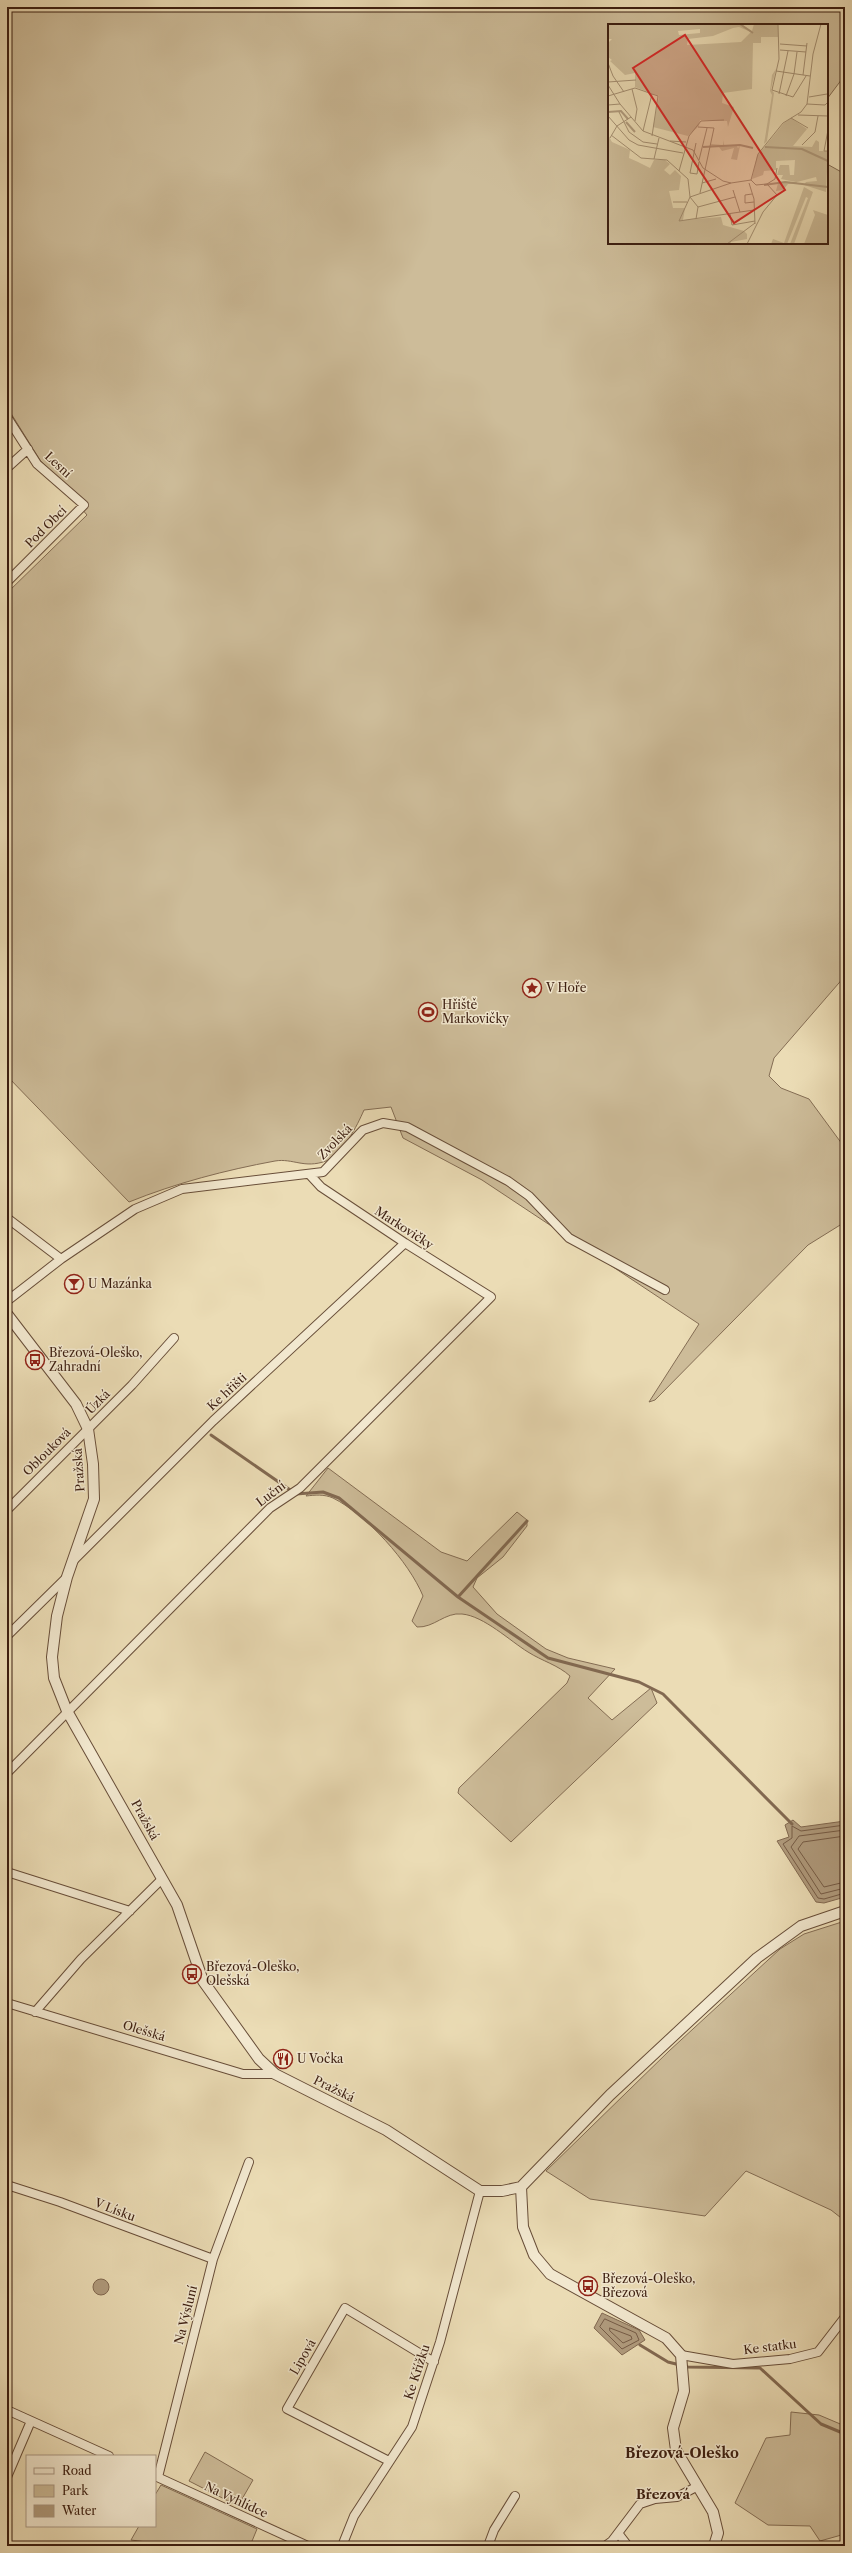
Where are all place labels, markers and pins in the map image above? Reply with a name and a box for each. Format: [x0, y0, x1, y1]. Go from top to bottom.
place icon: V Hoře [521, 977, 543, 999]
place label: V Hoře [545, 980, 587, 995]
place label: Hřiště Markovičky [442, 997, 509, 1026]
sports icon: Hřiště Markovičky [417, 1001, 439, 1023]
bar icon: U Mazánka [63, 1273, 85, 1295]
place label: U Mazánka [88, 1276, 153, 1291]
place label: Březová-Oleško, Zahradní [49, 1345, 142, 1374]
bus stop icon: Březová-Oleško, Zahradní [24, 1349, 46, 1371]
place label: Březová-Oleško, Olešská [206, 1959, 299, 1988]
bus stop icon: Březová-Oleško, Olešská [181, 1963, 203, 1985]
restaurant icon: U Vočka [272, 2048, 294, 2070]
place label: U Vočka [297, 2051, 344, 2066]
place label: Březová-Oleško, Březová [602, 2271, 695, 2300]
bus stop icon: Březová-Oleško, Březová [577, 2275, 599, 2297]

